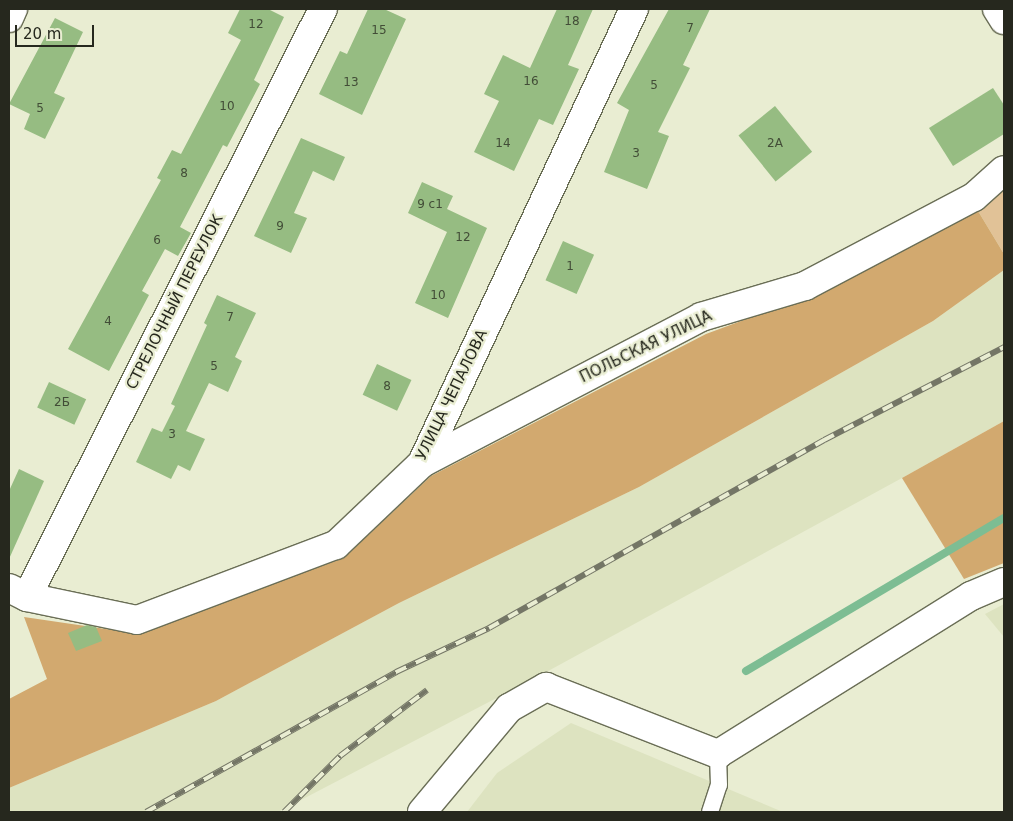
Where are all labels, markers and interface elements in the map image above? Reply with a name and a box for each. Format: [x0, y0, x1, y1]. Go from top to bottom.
scale bar [18, 15, 96, 47]
house number: 18 [564, 15, 580, 29]
house number: 12 [248, 18, 264, 32]
house number: 7 [686, 22, 694, 36]
house number: 15 [371, 24, 387, 38]
text: 20 m [23, 25, 61, 43]
house number: 16 [523, 75, 539, 89]
house number: 13 [343, 76, 359, 90]
house number: 5 [650, 79, 658, 93]
house number: 10 [219, 100, 235, 114]
house number: 5 [36, 102, 44, 116]
house number: 14 [495, 137, 511, 151]
house number: 2А [767, 137, 783, 151]
house number: 3 [632, 147, 640, 161]
house number: 8 [180, 167, 188, 181]
house number: 9 с1 [417, 198, 443, 212]
street label: СТРЕЛОЧНЫЙ ПЕРЕУЛОК [123, 211, 227, 393]
house number: 9 [276, 220, 284, 234]
house number: 12 [455, 231, 471, 245]
house number: 6 [153, 234, 161, 248]
house number: 1 [566, 260, 574, 274]
house number: 10 [430, 289, 446, 303]
street label: ПОЛЬСКАЯ УЛИЦА [577, 307, 715, 387]
house number: 7 [226, 311, 234, 325]
house number: 4 [104, 315, 112, 329]
street label: УЛИЦА ЧЕПАЛОВА [413, 327, 491, 463]
house number: 5 [210, 360, 218, 374]
house number: 8 [383, 380, 391, 394]
house number: 2Б [54, 396, 70, 410]
house number: 3 [168, 428, 176, 442]

